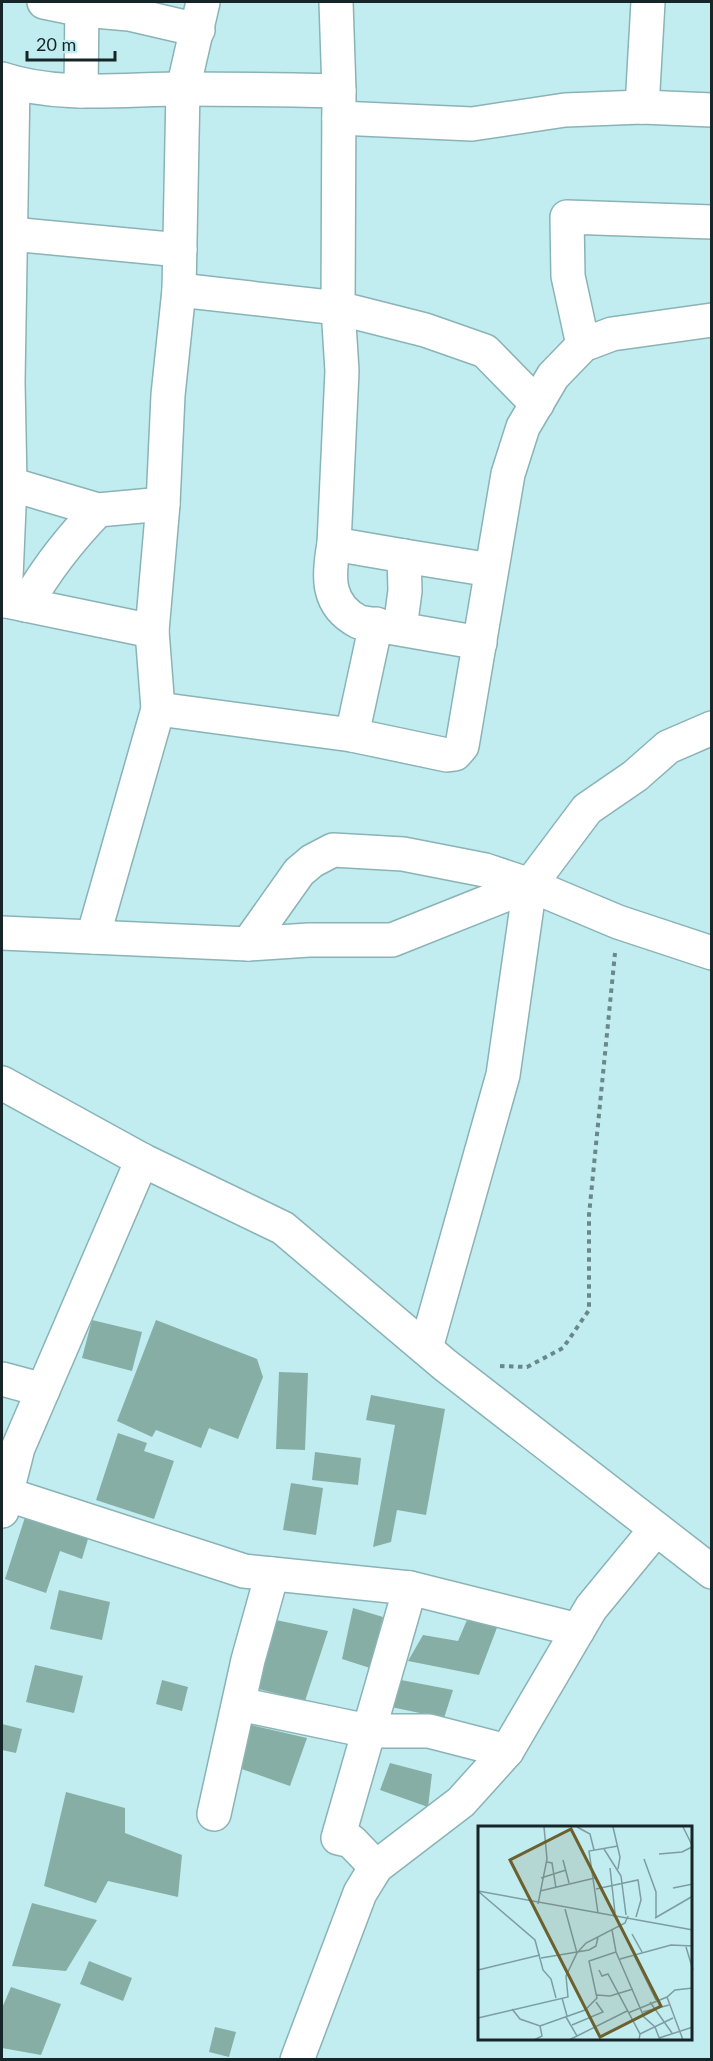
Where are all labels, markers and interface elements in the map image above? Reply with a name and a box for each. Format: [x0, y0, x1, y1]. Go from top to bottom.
scale bar [27, 24, 116, 62]
text: 20 m [36, 33, 76, 55]
inset map [478, 1826, 692, 2040]

